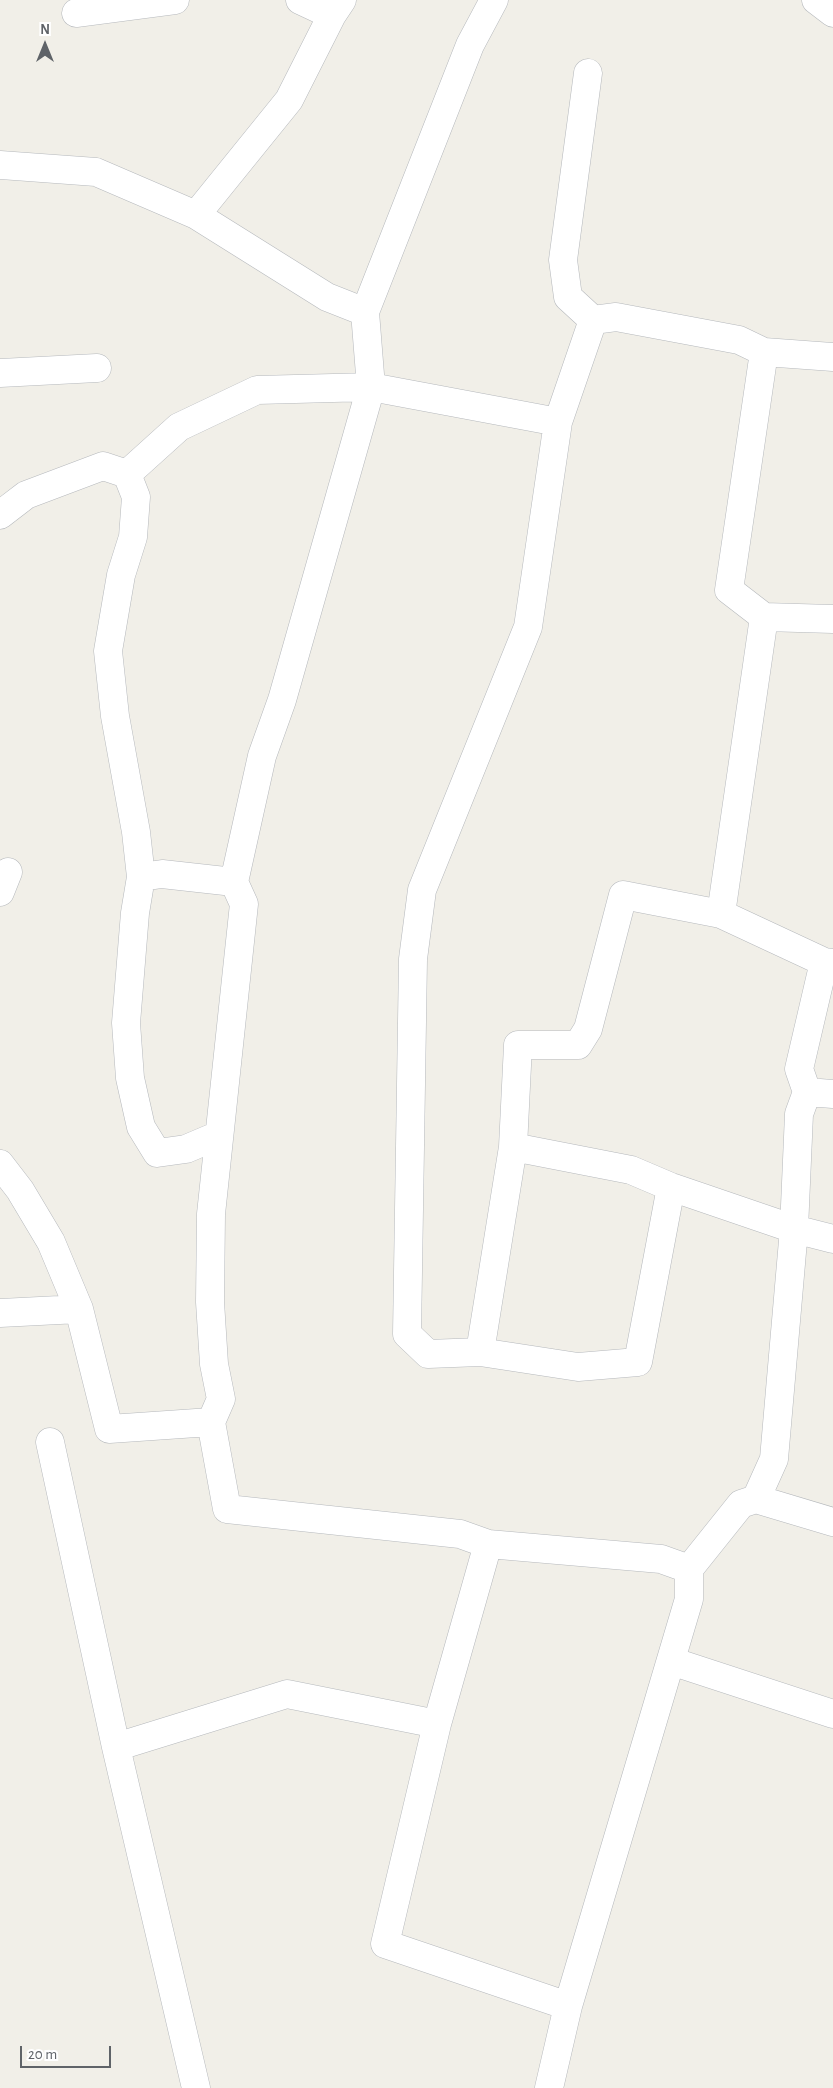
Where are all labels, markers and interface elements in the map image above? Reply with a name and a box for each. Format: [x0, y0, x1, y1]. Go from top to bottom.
north arrow [20, 20, 70, 70]
text: N [40, 23, 50, 37]
scale bar [22, 2036, 114, 2068]
text: 20 m [28, 2047, 57, 2062]

